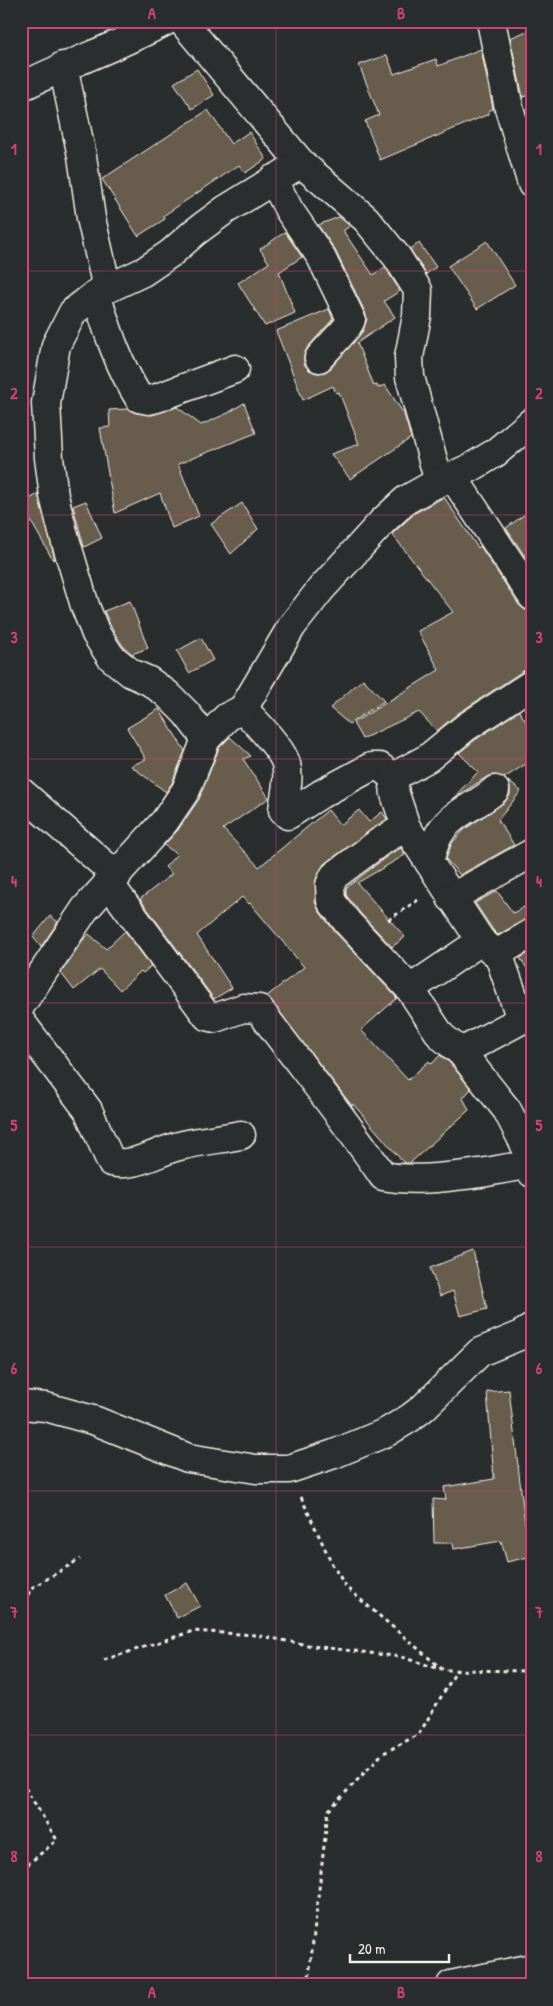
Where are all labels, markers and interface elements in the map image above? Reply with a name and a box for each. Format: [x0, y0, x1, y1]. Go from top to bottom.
text: A [148, 2, 156, 24]
text: B [397, 2, 405, 24]
text: 1 [11, 138, 17, 160]
text: 1 [536, 138, 542, 160]
text: 2 [10, 382, 18, 404]
text: 2 [535, 382, 543, 404]
text: 3 [10, 626, 18, 648]
text: 3 [535, 626, 543, 648]
text: 4 [11, 870, 17, 892]
text: 4 [536, 870, 542, 892]
text: 5 [11, 1114, 18, 1136]
text: 5 [536, 1114, 543, 1136]
text: 6 [11, 1357, 18, 1379]
text: 6 [536, 1357, 543, 1379]
text: 7 [9, 1601, 18, 1623]
text: 7 [534, 1601, 543, 1623]
text: 8 [11, 1845, 18, 1867]
text: 8 [536, 1845, 543, 1867]
scale bar [350, 1931, 449, 1963]
text: 20 m [358, 1938, 385, 1959]
text: A [148, 1981, 156, 2003]
text: B [397, 1981, 405, 2003]

